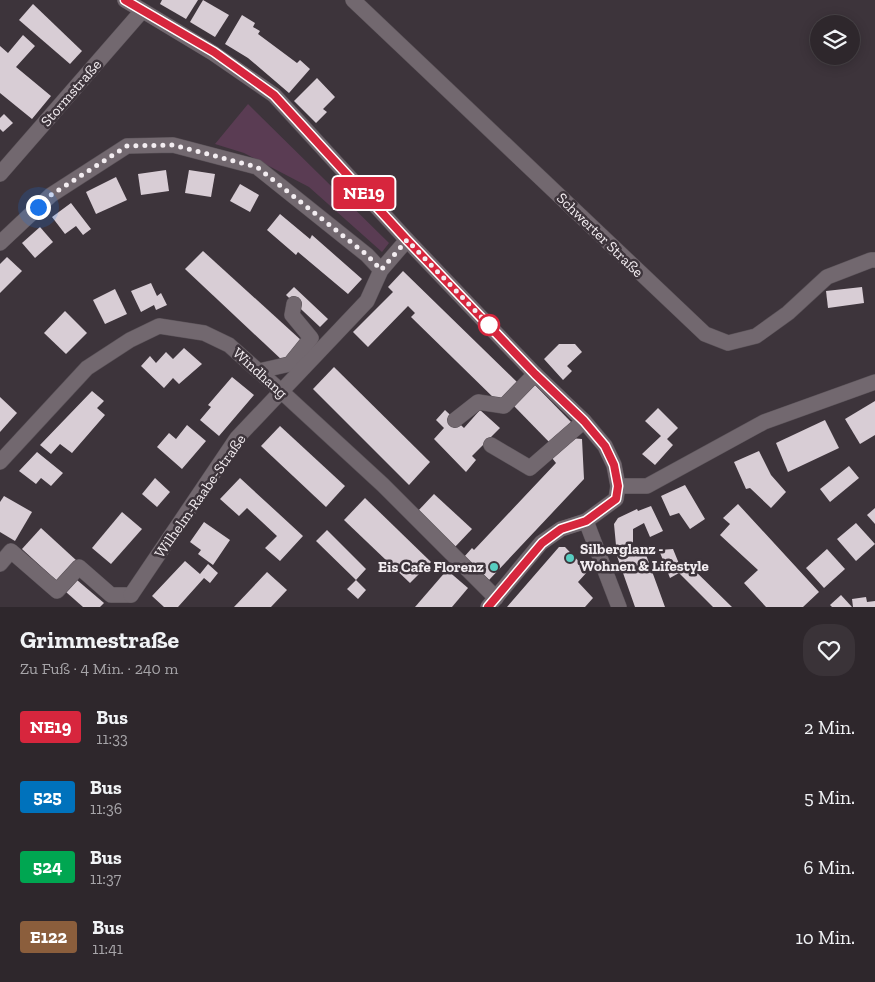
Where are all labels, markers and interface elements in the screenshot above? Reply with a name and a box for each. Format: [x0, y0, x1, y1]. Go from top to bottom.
map controls [810, 15, 860, 65]
button: layers [810, 15, 860, 65]
street label: Stormstraße [37, 56, 105, 130]
line badge: NE19 [329, 177, 399, 209]
text: NE19 [343, 182, 385, 204]
street label: Schwerter Straße [553, 189, 647, 281]
your location [26, 195, 51, 220]
unlabelled marker [478, 314, 500, 336]
street label: Windhang [229, 344, 291, 402]
street label: Wilhelm-Raabe-Straße [150, 431, 250, 561]
place label: Silberglanz - Wohnen & Lifestyle [580, 540, 709, 575]
marker: Silberglanz - Wohnen & Lifestyle [564, 552, 576, 564]
place label: Eis Cafe Florenz [378, 558, 484, 576]
marker: Eis Cafe Florenz [488, 561, 500, 573]
button: heart [803, 624, 855, 676]
text: Grimmestraße [20, 625, 179, 654]
text: Zu Fuß · 4 Min. · 240 m [20, 659, 178, 678]
text: Bus [96, 706, 128, 729]
text: NE19 [30, 716, 71, 738]
text: 2 Min. [804, 716, 855, 739]
text: 11:33 [96, 729, 128, 748]
text: Bus [90, 776, 122, 799]
text: 525 [33, 786, 62, 808]
text: 5 Min. [804, 786, 855, 809]
text: 11:36 [90, 799, 122, 818]
text: Bus [90, 846, 122, 869]
text: 524 [33, 856, 62, 878]
text: 6 Min. [804, 856, 855, 879]
text: 11:37 [90, 869, 121, 888]
text: Bus [92, 916, 124, 939]
text: E122 [30, 926, 67, 948]
text: 10 Min. [795, 926, 855, 949]
text: 11:41 [92, 939, 123, 958]

